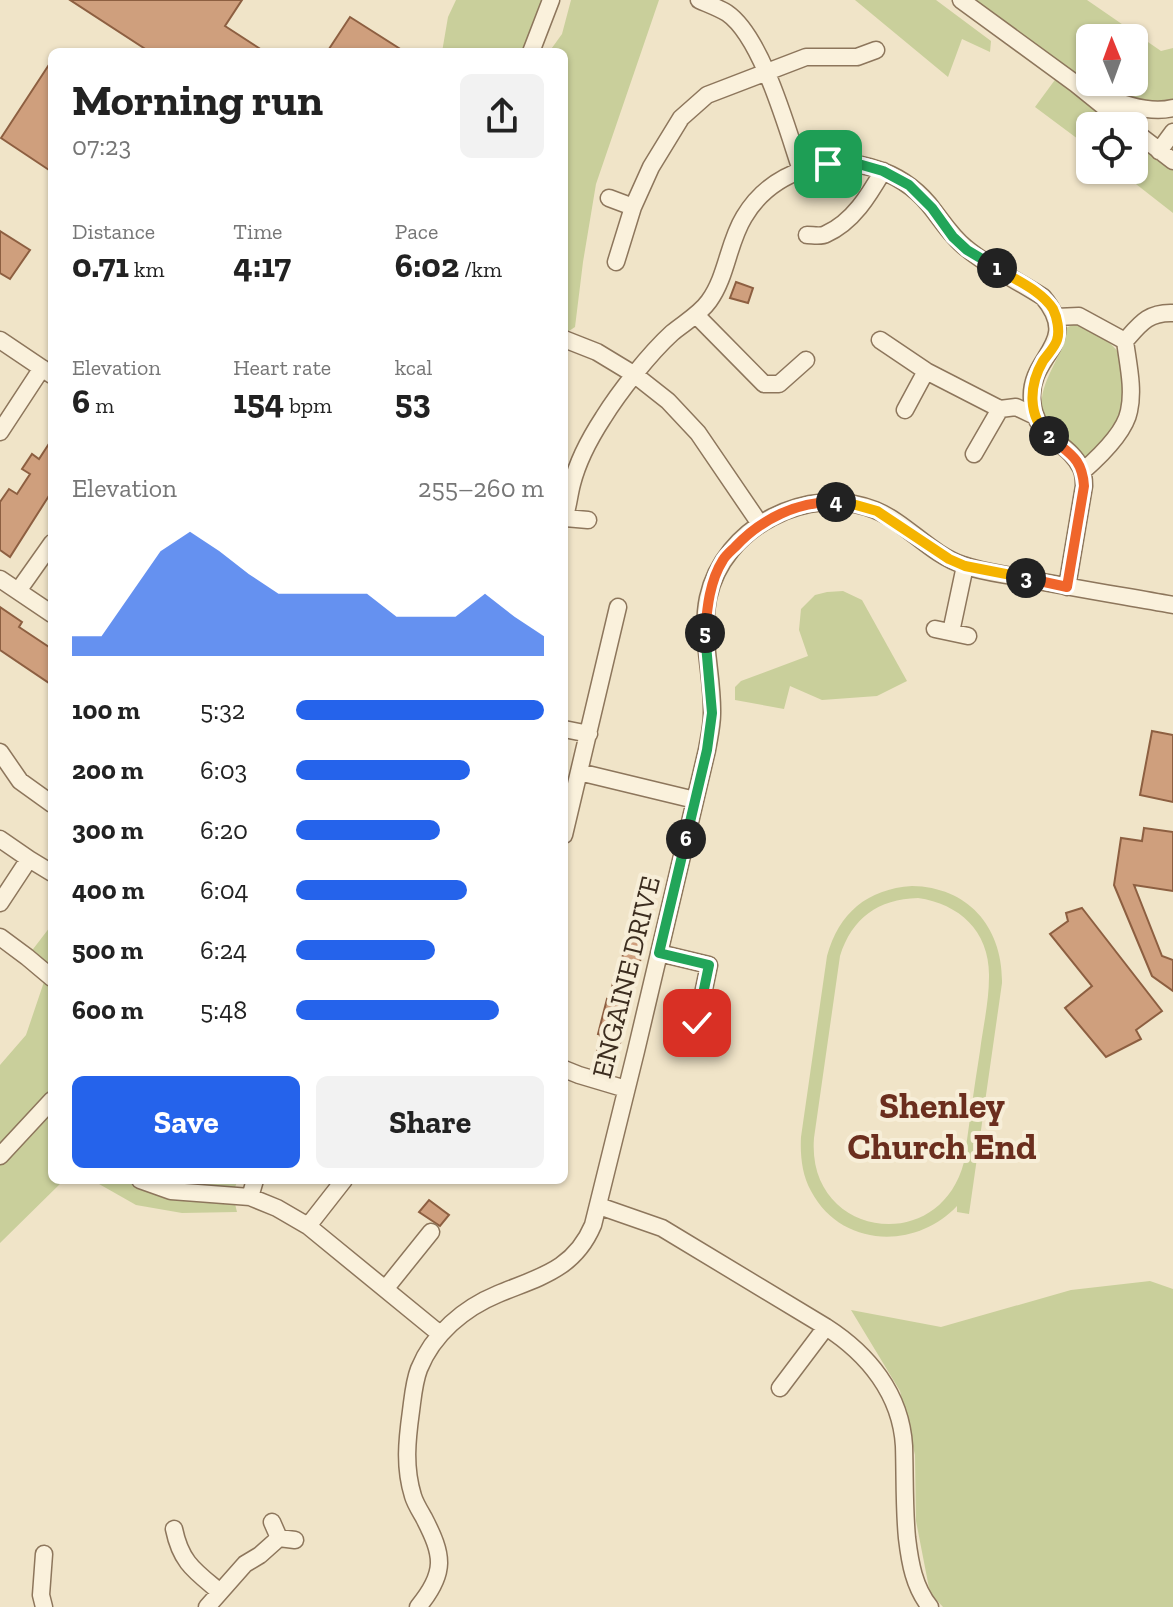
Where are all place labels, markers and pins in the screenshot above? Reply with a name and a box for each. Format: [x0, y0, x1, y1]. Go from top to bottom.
pin [794, 130, 862, 198]
pin: 1 [977, 248, 1017, 288]
pin: 2 [1029, 416, 1069, 456]
pin: 4 [816, 482, 856, 522]
pin: 3 [1006, 558, 1046, 598]
pin: 5 [685, 613, 725, 653]
pin: 6 [666, 819, 706, 859]
pin [663, 989, 731, 1057]

